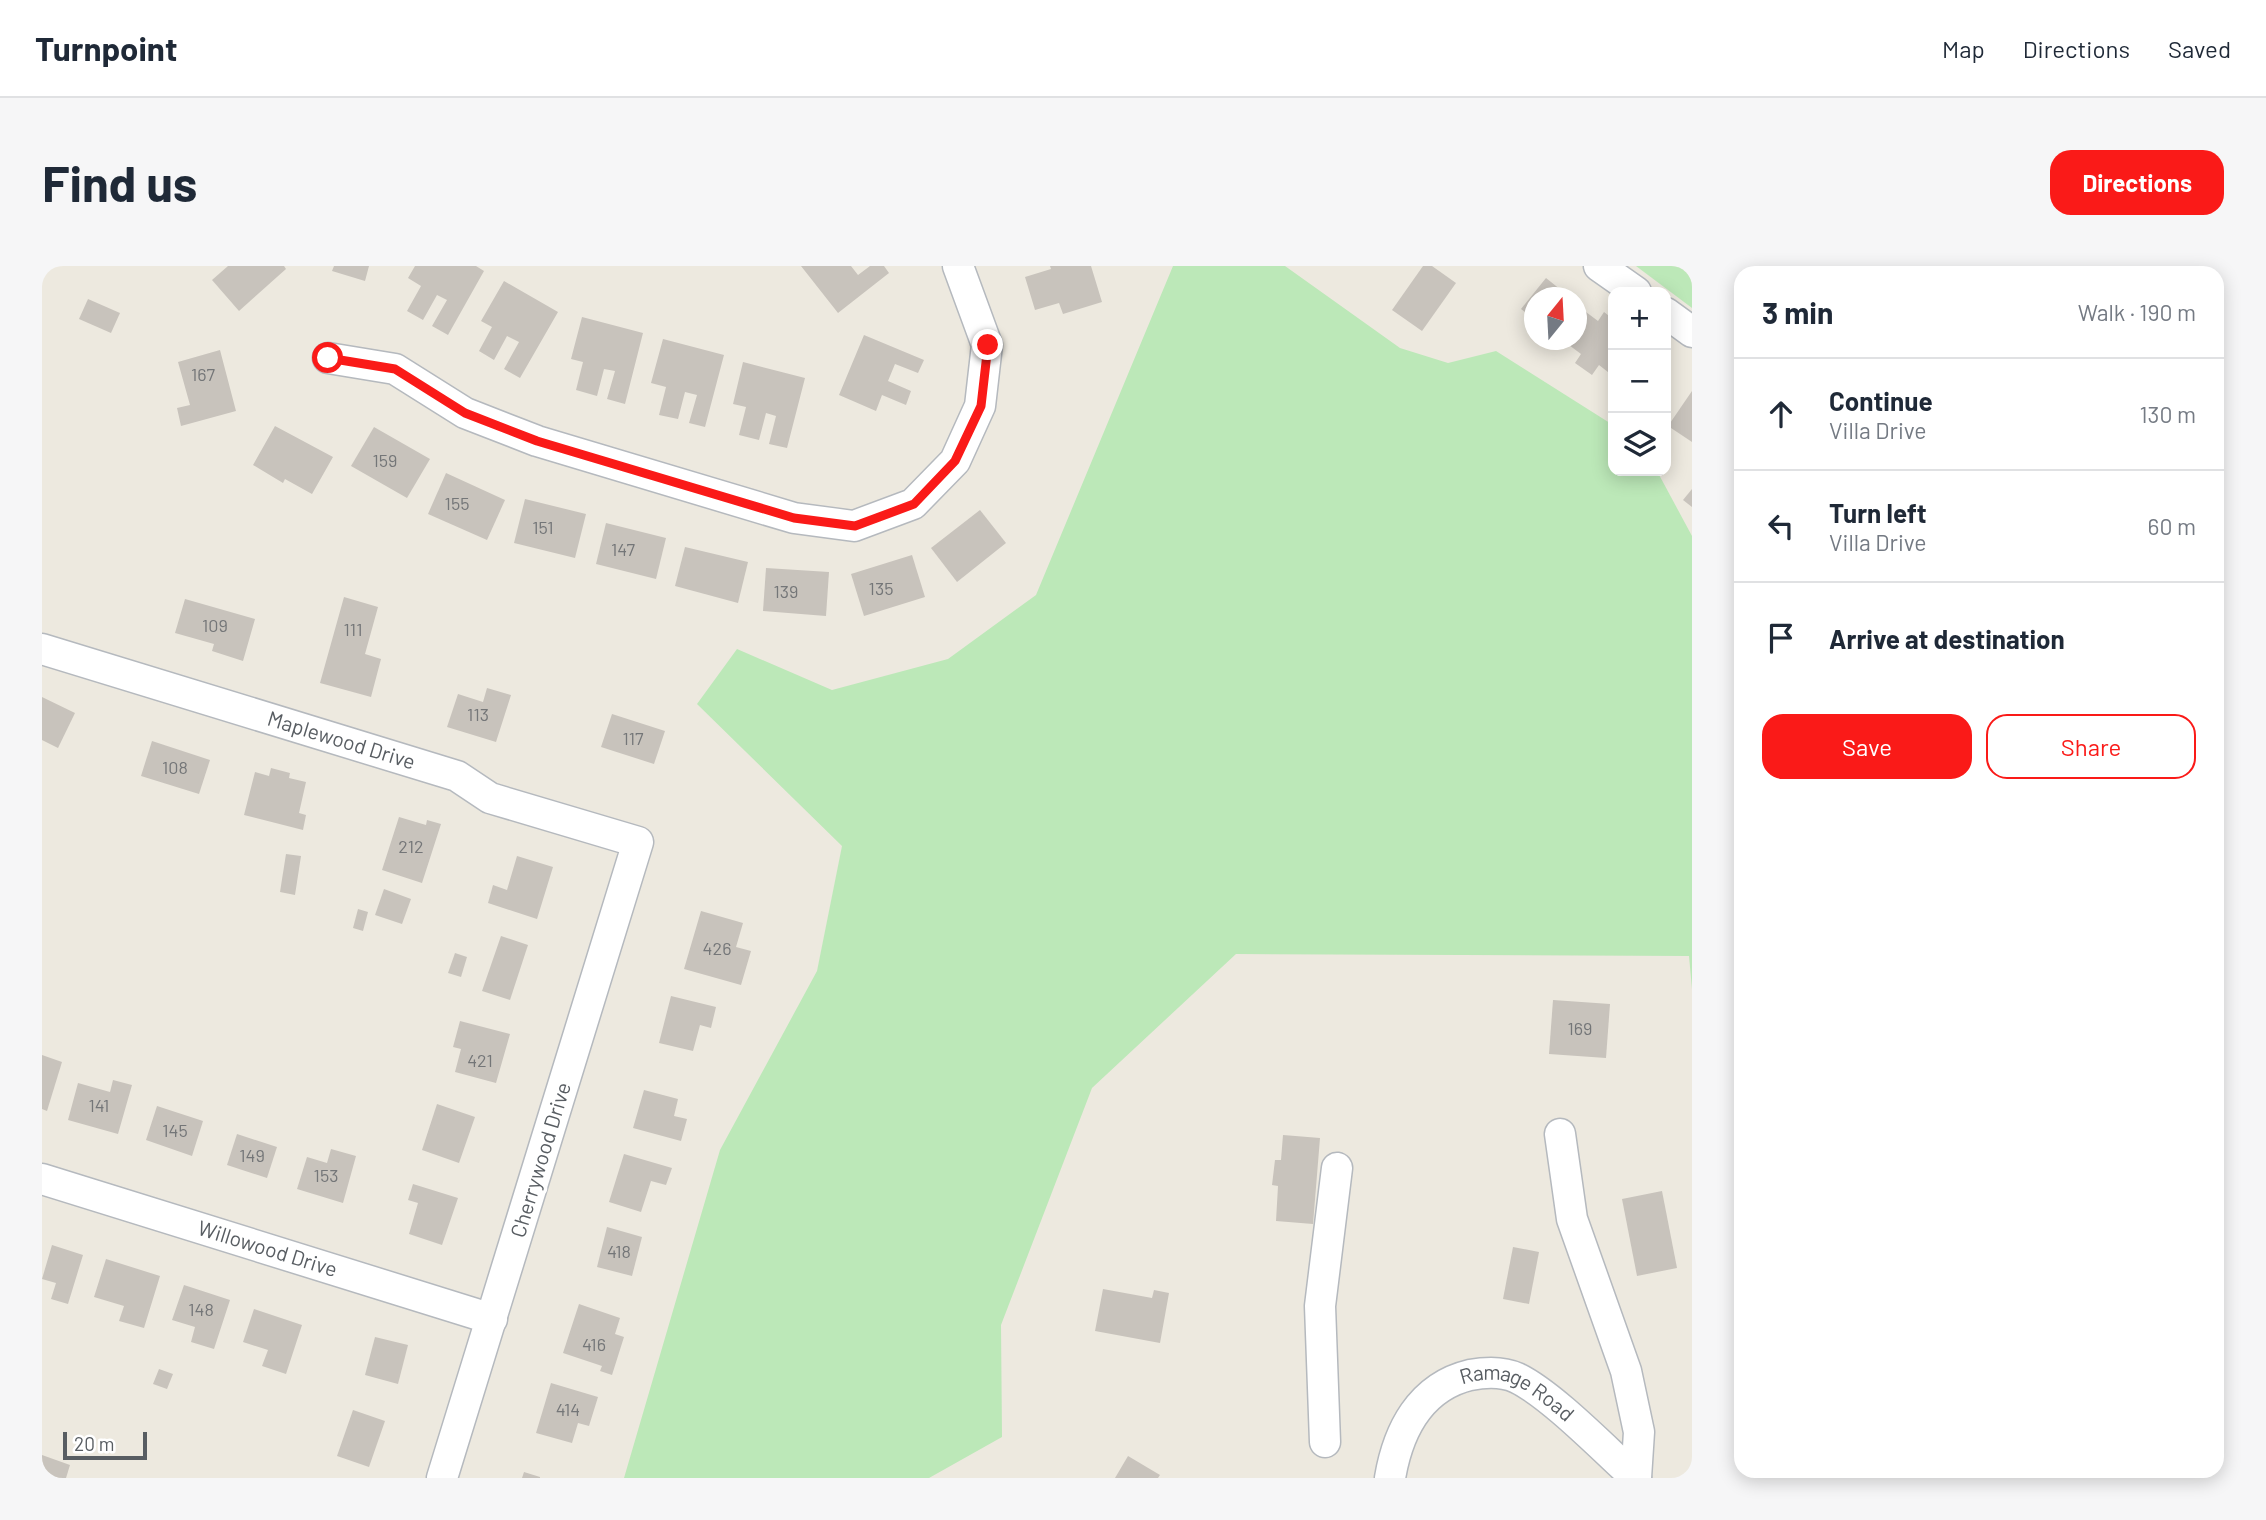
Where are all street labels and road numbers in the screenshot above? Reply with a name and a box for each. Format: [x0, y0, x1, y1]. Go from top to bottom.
street label: Maplewood Drive [265, 705, 419, 774]
street label: Cherrywood Drive [504, 1079, 575, 1240]
street label: Willowood Drive [195, 1214, 341, 1281]
street label: Ramage Road [1456, 1359, 1580, 1426]

